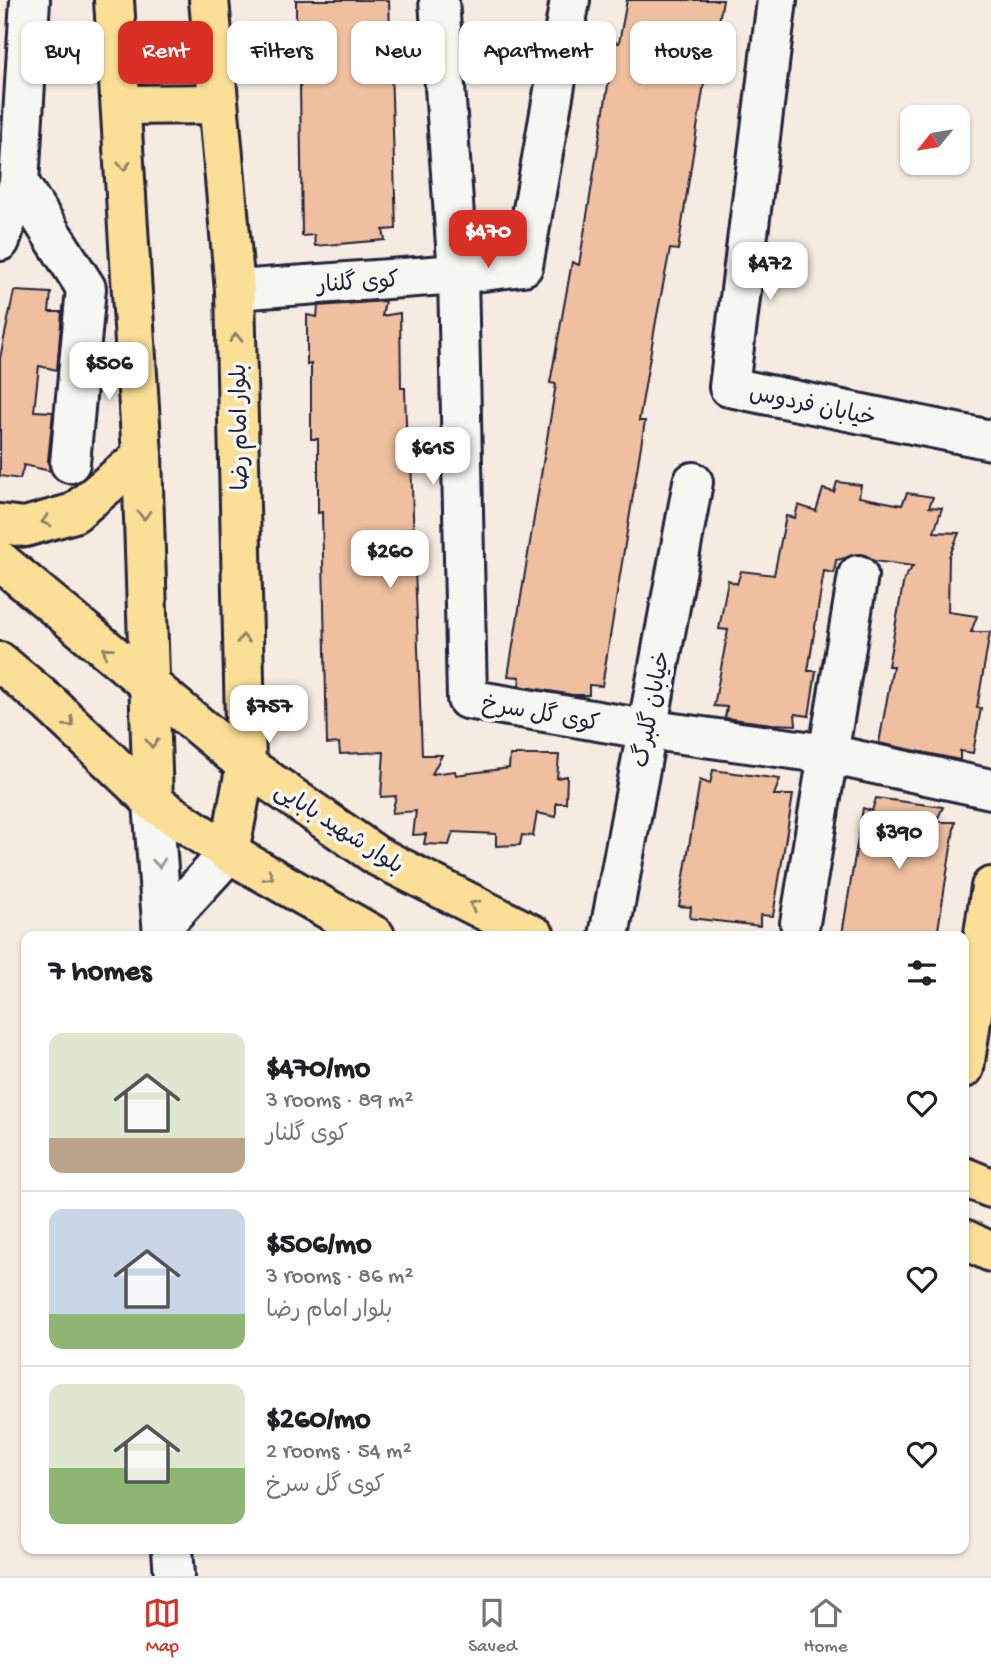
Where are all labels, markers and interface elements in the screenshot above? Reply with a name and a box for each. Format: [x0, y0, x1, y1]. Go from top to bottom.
chip: Buy [21, 21, 104, 84]
chip: Rent [118, 21, 213, 84]
chip: Filters [227, 21, 337, 84]
chip: New [351, 21, 445, 84]
chip: Apartment [459, 21, 616, 84]
chip: House [630, 21, 736, 84]
north arrow [900, 105, 970, 175]
map controls [900, 105, 970, 175]
one-way arrow [117, 161, 132, 172]
pin: $470 [447, 210, 529, 270]
text: $470 [465, 219, 511, 246]
pin: $472 [729, 243, 811, 302]
text: $472 [748, 251, 792, 278]
street label: کوی گلنار [314, 265, 400, 301]
one-way arrow [228, 333, 244, 343]
pin: $506 [68, 342, 150, 402]
text: $506 [85, 351, 133, 378]
street label: بلوار امام رضا [227, 363, 257, 490]
street label: خیابان فردوس [747, 381, 878, 434]
pin: $615 [392, 428, 474, 487]
text: $615 [411, 436, 455, 463]
one-way arrow [136, 510, 151, 521]
one-way arrow [41, 512, 53, 527]
pin: $260 [349, 530, 431, 590]
text: $260 [367, 539, 413, 566]
one-way arrow [235, 633, 251, 644]
one-way arrow [103, 646, 115, 659]
street label: خیابان گلبرگ [626, 649, 678, 770]
pin: $757 [228, 686, 310, 745]
street label: کوی گل سرخ [480, 689, 602, 739]
text: $757 [246, 694, 292, 721]
one-way arrow [62, 715, 75, 728]
one-way arrow [144, 738, 160, 748]
street label: بلوار شهید بابایی [269, 778, 408, 882]
pin: $390 [858, 812, 940, 871]
text: $390 [876, 820, 922, 847]
one-way arrow [151, 857, 166, 869]
one-way arrow [262, 868, 274, 881]
one-way arrow [469, 900, 481, 914]
icon: filters [903, 954, 941, 992]
text: 7 homes [49, 956, 151, 991]
text: $470/mo [266, 1053, 370, 1088]
icon: home [105, 1061, 189, 1145]
icon: heart [903, 1084, 941, 1122]
text: 3 rooms · 89 m² [266, 1088, 413, 1115]
text: کوی گلنار [266, 1122, 348, 1149]
text: $506/mo [266, 1229, 372, 1264]
icon: home [105, 1237, 189, 1321]
icon: heart [903, 1260, 941, 1298]
text: 3 rooms · 86 m² [266, 1264, 413, 1291]
text: بلوار امام رضا [266, 1298, 393, 1325]
text: $260/mo [266, 1404, 371, 1439]
icon: home [105, 1412, 189, 1496]
icon: heart [903, 1435, 941, 1473]
text: 2 rooms · 54 m² [266, 1439, 412, 1466]
text: کوی گل سرخ [266, 1473, 385, 1500]
tab: Map [143, 1594, 181, 1659]
tab: Saved [468, 1594, 517, 1659]
tab: Home [804, 1594, 848, 1659]

